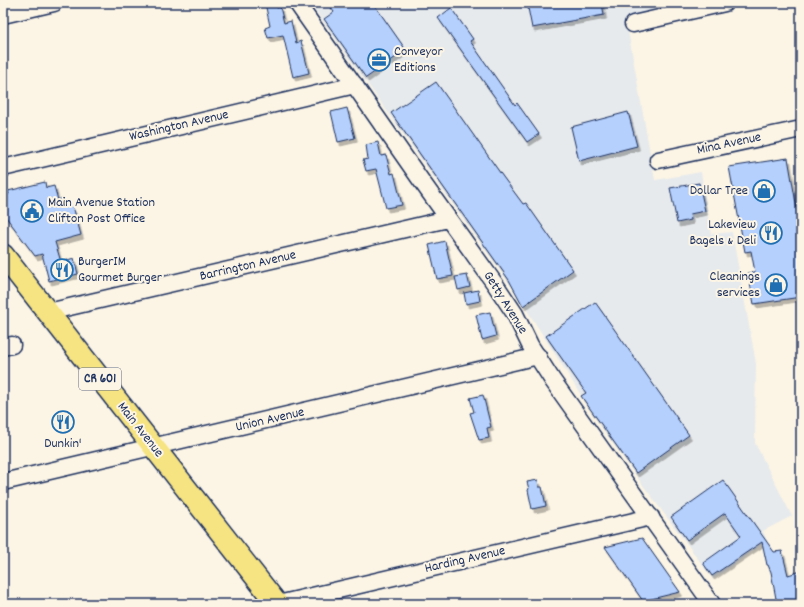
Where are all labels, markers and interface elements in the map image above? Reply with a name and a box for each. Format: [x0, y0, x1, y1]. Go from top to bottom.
place label: Conveyor Editions [394, 42, 444, 78]
office icon: Conveyor Editions [366, 47, 392, 73]
street label: Washington Avenue [127, 105, 231, 147]
street label: Mina Avenue [695, 127, 763, 161]
shop icon: Dollar Tree [751, 178, 777, 204]
place label: Dollar Tree [690, 181, 748, 201]
place label: Main Avenue Station Clifton Post Office [48, 193, 155, 229]
public building icon: Main Avenue Station Clifton Post Office [19, 198, 45, 224]
place label: Lakeview Bagels & Deli [689, 215, 756, 251]
restaurant icon: Lakeview Bagels & Deli [758, 220, 784, 246]
street label: Barrington Avenue [198, 245, 298, 287]
place label: BurgerIM Gourmet Burger [78, 252, 163, 288]
restaurant icon: BurgerIM Gourmet Burger [49, 257, 75, 283]
place label: Cleanings services [710, 267, 760, 303]
street label: Getty Avenue [478, 268, 532, 338]
shop icon: Cleanings services [763, 272, 789, 298]
road number: CR 601 [79, 368, 121, 390]
street label: Main Avenue [112, 398, 168, 462]
street label: Union Avenue [234, 402, 306, 438]
restaurant icon: Dunkin' [50, 409, 76, 435]
place label: Dunkin' [44, 434, 82, 454]
street label: Harding Avenue [423, 541, 507, 579]

